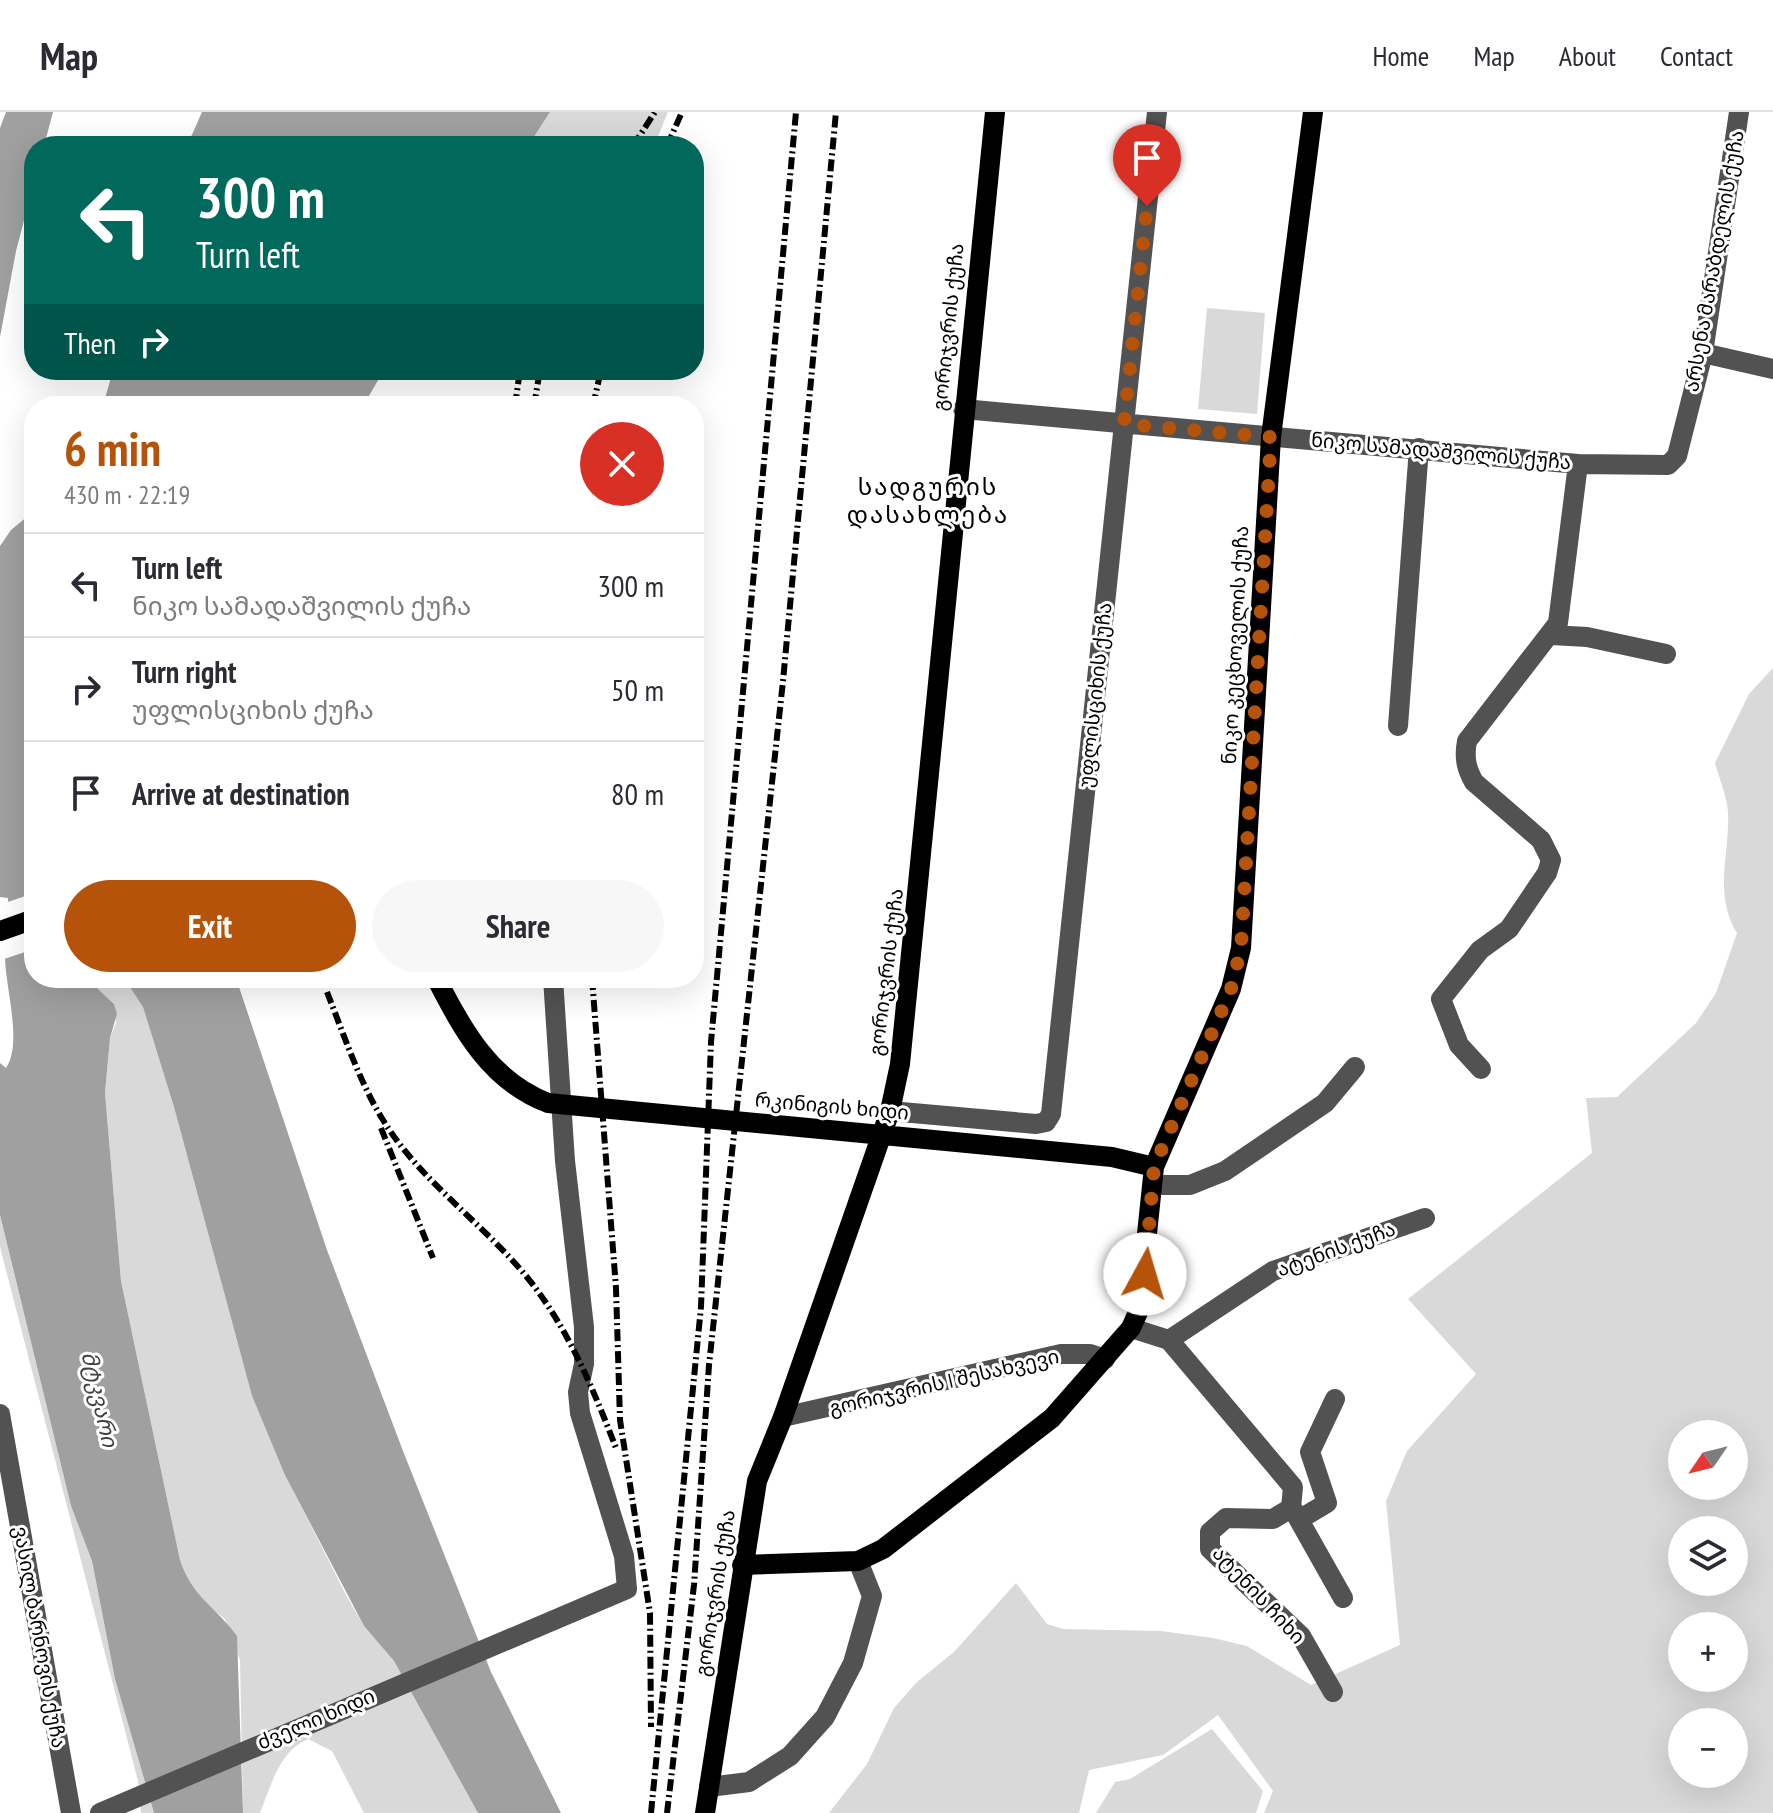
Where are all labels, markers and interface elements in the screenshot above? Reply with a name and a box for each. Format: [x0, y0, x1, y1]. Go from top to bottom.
text: Map [40, 31, 98, 80]
text: Home [1373, 37, 1429, 74]
text: Map [1473, 37, 1515, 74]
text: About [1559, 37, 1616, 74]
text: Contact [1660, 37, 1733, 74]
pin [1113, 124, 1181, 206]
street label: არსენა მარაბდელის ქუჩა [1678, 128, 1750, 394]
icon: arrive [1125, 136, 1169, 180]
text: 300 m [196, 161, 325, 233]
icon: left [64, 168, 168, 272]
text: Turn left [196, 231, 300, 278]
street label: გორიჯვრის ქუჩა [926, 242, 970, 412]
icon: right [132, 320, 176, 364]
text: Then [64, 323, 116, 362]
text: 6 min [64, 417, 161, 479]
button: close [580, 422, 664, 506]
street label: ნიკო სამადაშვილის ქუჩა [1310, 427, 1572, 475]
district label: სადგურის დასახლება [847, 471, 1009, 530]
text: 430 m · 22:19 [64, 478, 190, 511]
street label: ნიკო კეცხოველის ქუჩა [1216, 525, 1254, 765]
text: Turn left [132, 548, 222, 587]
icon: left [64, 563, 108, 607]
text: 300 m [598, 566, 664, 605]
text: ნიკო სამადაშვილის ქუჩა [132, 589, 471, 622]
street label: უფლისციხის ქუჩა [1072, 601, 1118, 789]
text: Turn right [132, 652, 236, 691]
icon: right [64, 667, 108, 711]
text: 50 m [611, 670, 664, 709]
text: უფლისციხის ქუჩა [132, 693, 374, 726]
icon: arrive [64, 771, 108, 815]
text: Arrive at destination [132, 774, 350, 813]
text: 80 m [611, 774, 664, 813]
button: Exit [64, 880, 356, 972]
button: Share [372, 880, 664, 972]
street label: გორიჯვრის ქუჩა [863, 887, 909, 1057]
street label: რკინიგის ხიდი [754, 1086, 910, 1126]
street label: ატენის ქუჩა [1273, 1215, 1399, 1283]
position arrow [1103, 1232, 1187, 1316]
street label: გორიჯვრის I შესახვევი [827, 1343, 1061, 1421]
water label: მტკვარი [75, 1349, 125, 1451]
north arrow [1668, 1420, 1748, 1500]
map controls [1668, 1420, 1748, 1788]
street label: გორიჯვრის ქუჩა [689, 1508, 741, 1678]
button: layers [1668, 1516, 1748, 1596]
street label: ვასილ ბარნოვის ქუჩა [8, 1524, 72, 1750]
street label: ატენის ჩიხი [1207, 1541, 1311, 1649]
button: + [1668, 1612, 1748, 1692]
street label: ძველი ხიდი [253, 1683, 379, 1755]
button: − [1668, 1708, 1748, 1788]

